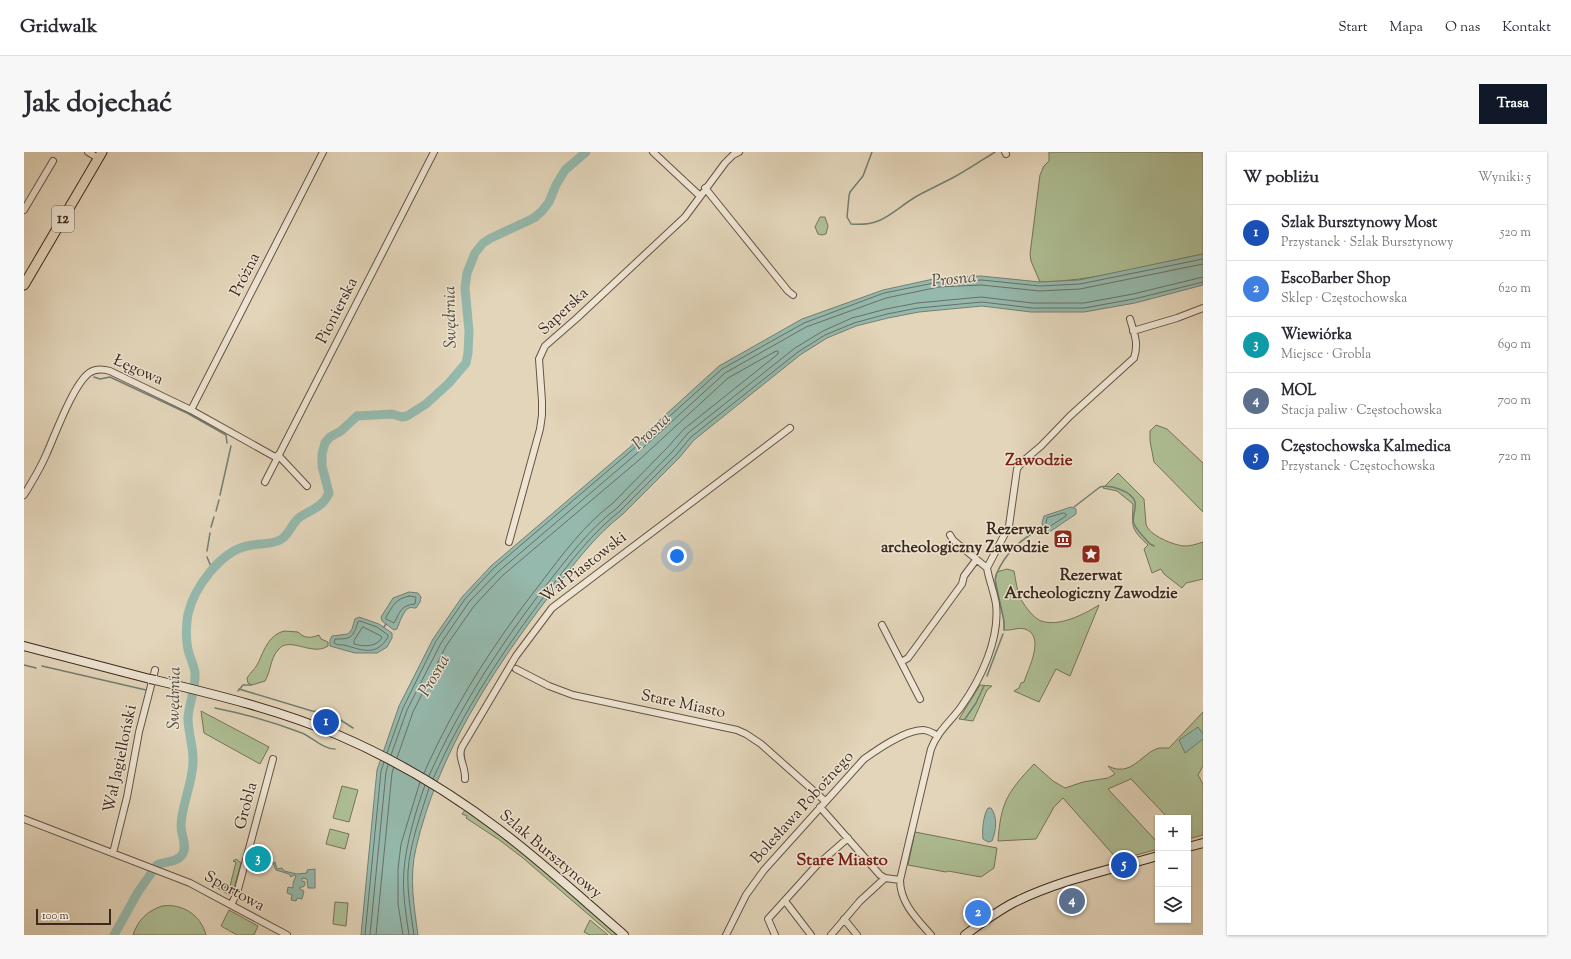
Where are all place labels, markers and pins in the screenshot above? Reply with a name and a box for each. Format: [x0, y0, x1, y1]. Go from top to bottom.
place label: Rezerwat archeologiczny Zawodzie [881, 519, 1050, 560]
museum icon: Rezerwat archeologiczny Zawodzie [1052, 528, 1074, 550]
place icon: Rezerwat Archeologiczny Zawodzie [1080, 543, 1102, 565]
place label: Rezerwat Archeologiczny Zawodzie [1004, 565, 1178, 606]
pin: 1 [313, 707, 339, 737]
pin: 3 [245, 844, 271, 874]
pin: 5 [1111, 850, 1137, 880]
pin: 4 [1059, 886, 1085, 916]
pin: 2 [965, 898, 991, 928]

